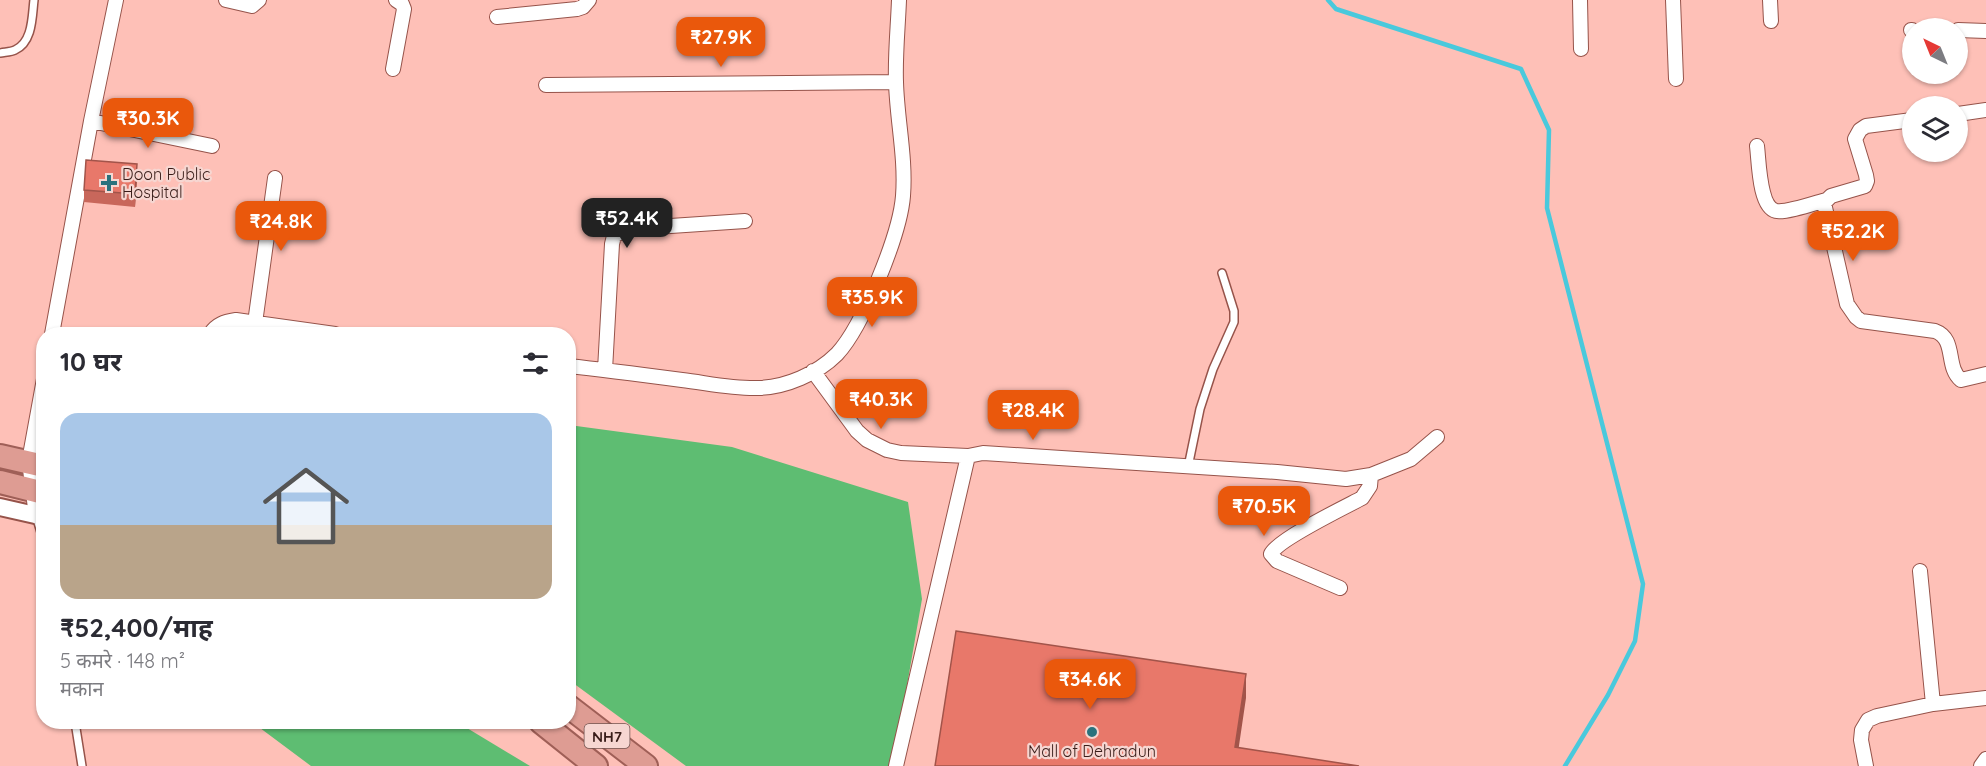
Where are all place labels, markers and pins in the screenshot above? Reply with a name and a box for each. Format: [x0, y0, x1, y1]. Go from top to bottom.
pin: ₹27.9K [672, 17, 770, 68]
pin: ₹30.3K [99, 98, 197, 149]
place label: Doon Public Hospital [122, 164, 210, 202]
marker: Doon Public Hospital [100, 174, 118, 192]
pin: ₹52.4K [578, 198, 676, 249]
pin: ₹24.8K [232, 201, 330, 252]
pin: ₹52.2K [1804, 211, 1902, 262]
pin: ₹35.9K [823, 277, 921, 328]
pin: ₹40.3K [832, 379, 930, 430]
pin: ₹28.4K [984, 390, 1082, 441]
pin: ₹70.5K [1215, 486, 1313, 537]
pin: ₹34.6K [1041, 659, 1139, 710]
marker: Mall of Dehradun [1085, 725, 1099, 739]
place label: Mall of Dehradun [1028, 741, 1156, 761]

